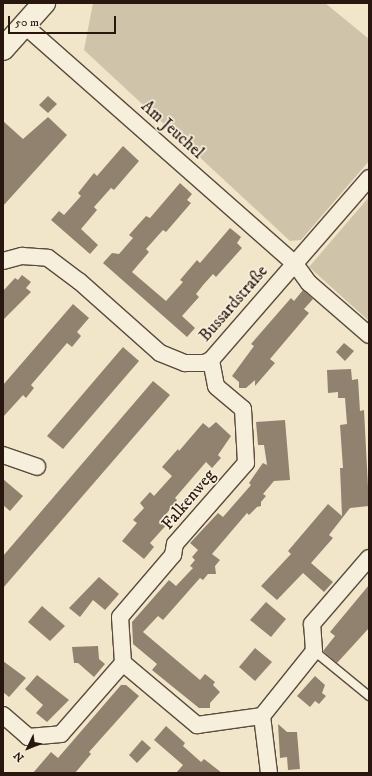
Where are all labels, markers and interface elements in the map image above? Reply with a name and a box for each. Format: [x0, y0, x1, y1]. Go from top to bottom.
scale bar [10, 8, 118, 34]
text: 50 m [15, 15, 39, 30]
street label: Am Jeuchel [136, 97, 208, 163]
street label: Bussardstraße [195, 262, 273, 346]
street label: Falkenweg [158, 466, 220, 534]
north arrow [8, 728, 48, 768]
text: N [11, 748, 27, 764]

